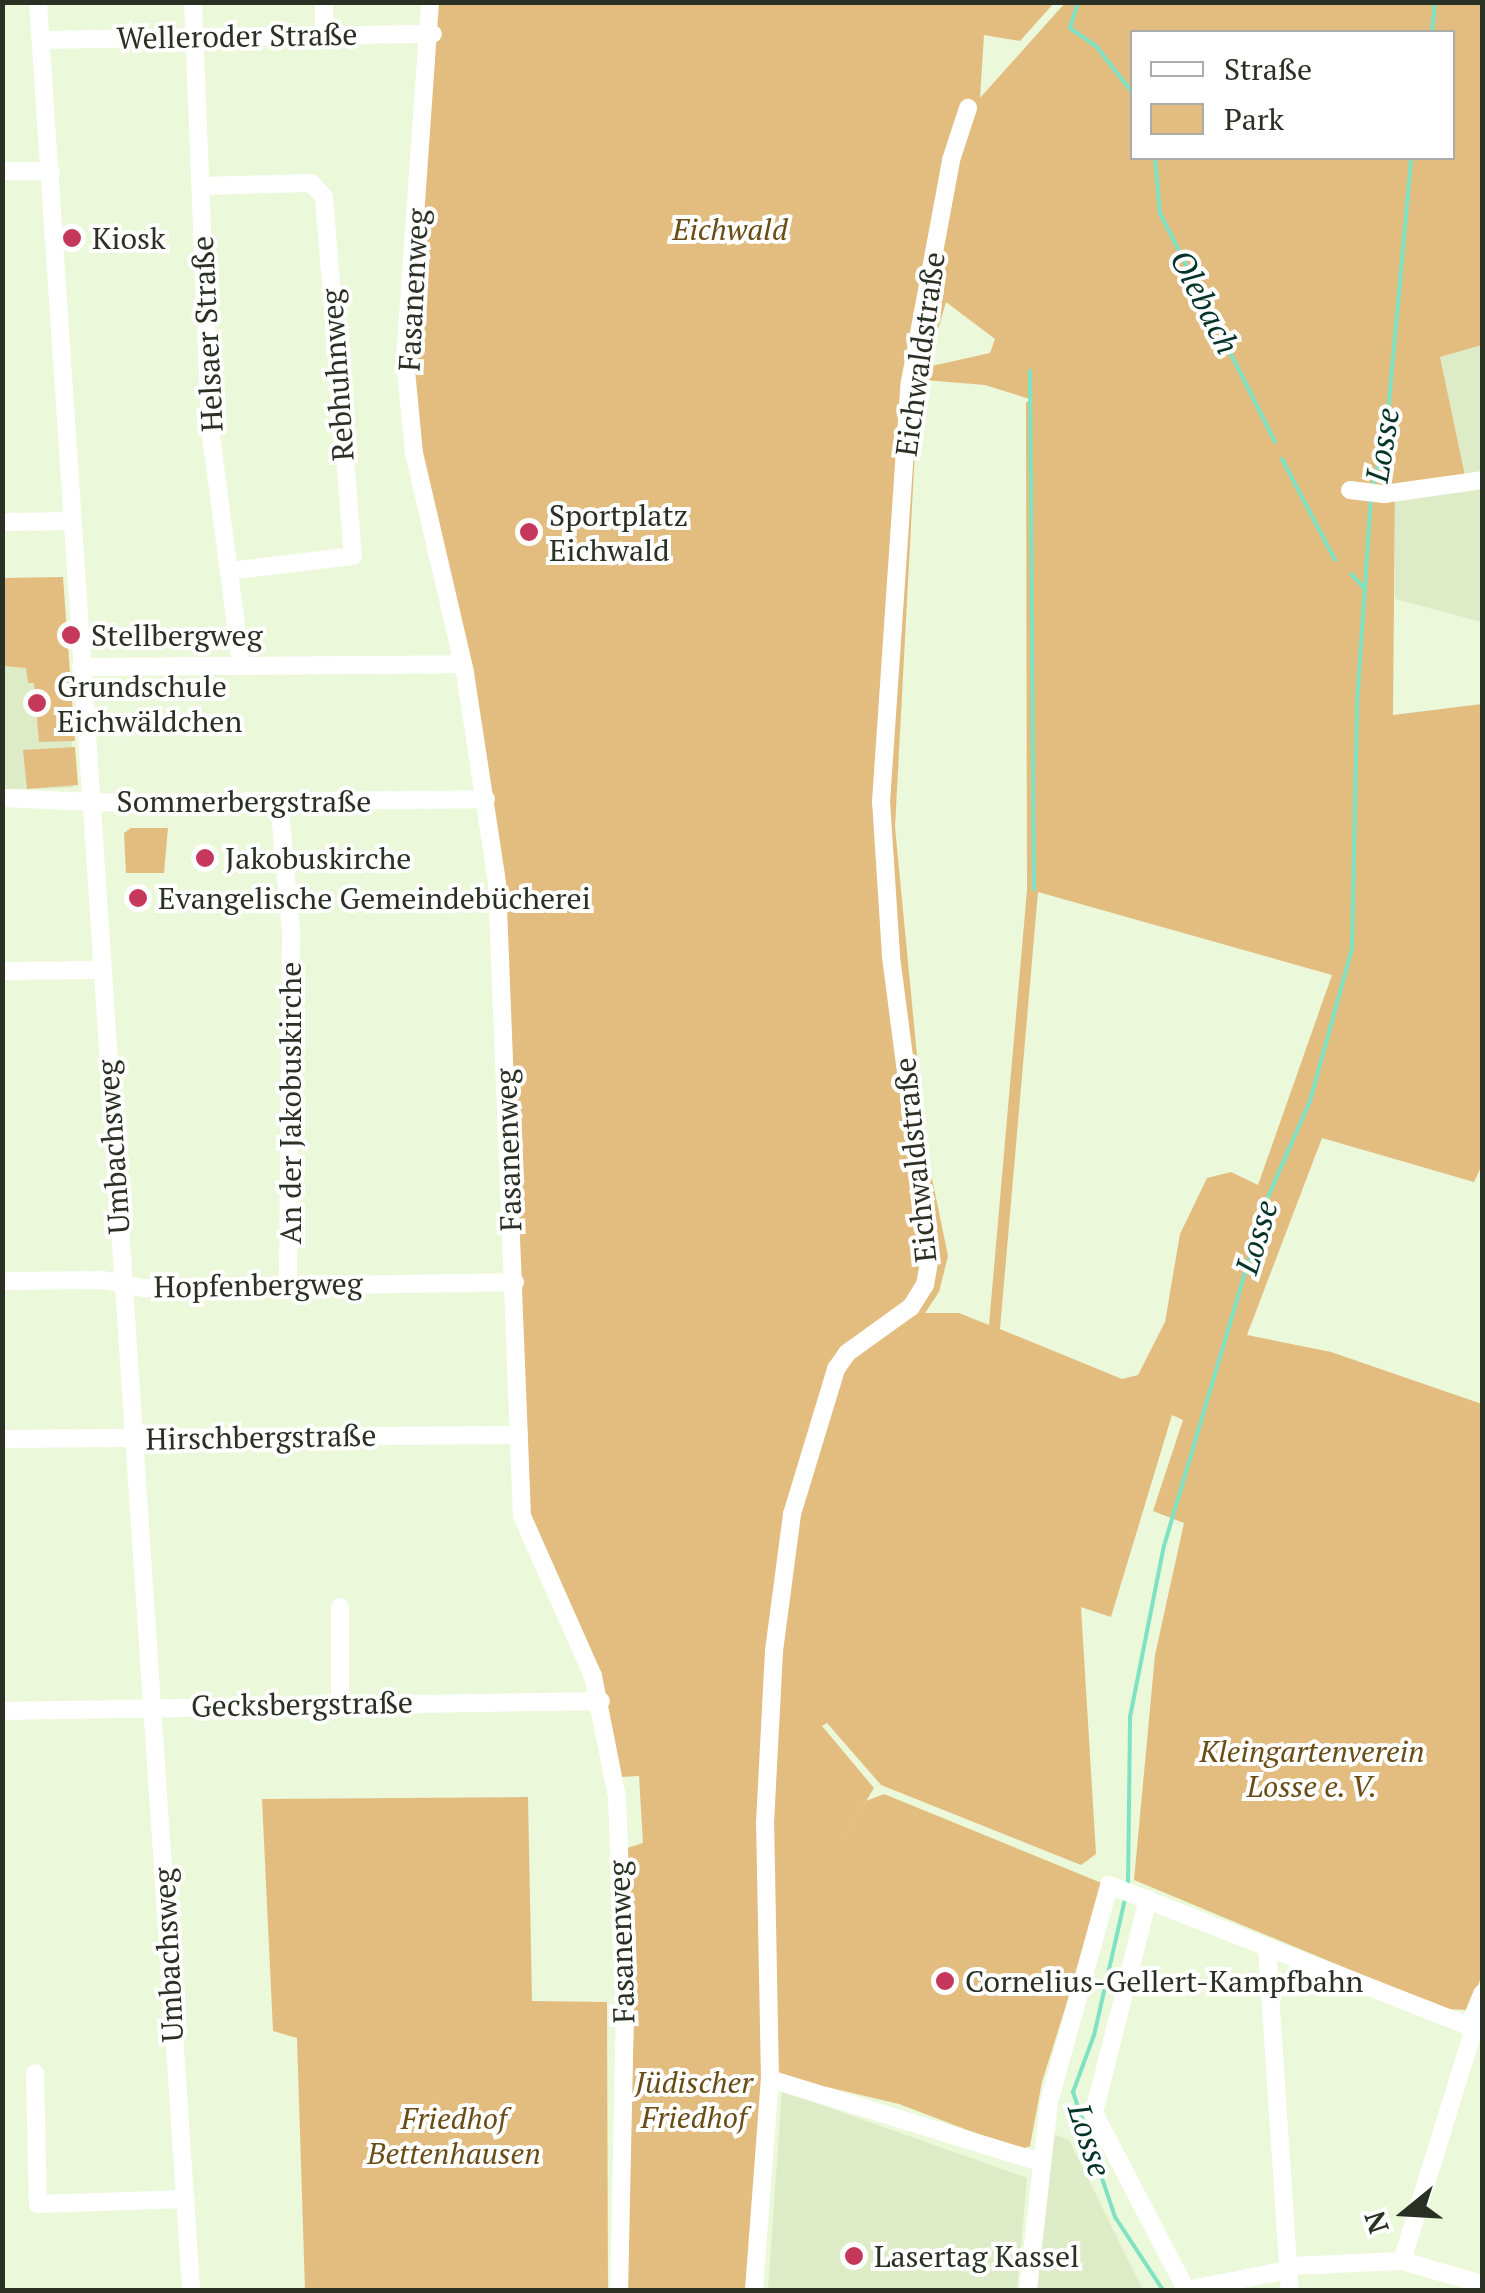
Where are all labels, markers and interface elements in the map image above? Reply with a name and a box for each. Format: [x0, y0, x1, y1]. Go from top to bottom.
street label: Welleroder Straße [116, 16, 358, 56]
legend [1130, 30, 1455, 160]
text: Straße [1224, 49, 1312, 89]
text: Park [1224, 99, 1284, 139]
street label: Fasanenweg [391, 208, 435, 372]
park label: Eichwald [672, 211, 788, 247]
place label: Kiosk [92, 220, 165, 256]
marker: Kiosk [61, 227, 83, 249]
street label: Helsaer Straße [184, 235, 230, 433]
water label: Olebach [1163, 243, 1247, 361]
street label: Eichwaldstraße [888, 250, 952, 458]
street label: Rebhuhnweg [313, 288, 361, 462]
water label: Losse [1357, 405, 1407, 485]
place label: Sportplatz Eichwald [549, 497, 688, 568]
marker: Sportplatz Eichwald [518, 521, 540, 543]
place label: Stellbergweg [91, 617, 262, 653]
marker: Stellbergweg [60, 624, 82, 646]
place label: Grundschule Eichwäldchen [57, 668, 242, 738]
marker: Grundschule Eichwäldchen [26, 692, 48, 714]
street label: Sommerbergstraße [117, 783, 371, 819]
place label: Jakobuskirche [225, 840, 411, 876]
marker: Jakobuskirche [194, 847, 216, 869]
place label: Evangelische Gemeindebücherei [158, 880, 591, 916]
marker: Evangelische Gemeindebücherei [127, 887, 149, 909]
street label: An der Jakobuskirche [272, 962, 308, 1244]
street label: Eichwaldstraße [886, 1056, 944, 1264]
street label: Umbachsweg [89, 1059, 137, 1235]
street label: Fasanenweg [487, 1068, 529, 1232]
water label: Losse [1227, 1196, 1285, 1278]
street label: Hopfenbergweg [153, 1265, 363, 1305]
street label: Hirschbergstraße [145, 1417, 377, 1457]
street label: Gecksbergstraße [191, 1684, 413, 1724]
park label: Kleingartenverein Losse e. V. [1199, 1733, 1425, 1804]
street label: Fasanenweg [600, 1860, 642, 2024]
street label: Umbachsweg [145, 1867, 191, 2043]
place label: Cornelius-Gellert-Kampfbahn [965, 1963, 1363, 1999]
marker: Cornelius-Gellert-Kampfbahn [934, 1970, 956, 1992]
park label: Jüdischer Friedhof [635, 2064, 753, 2134]
water label: Losse [1060, 2099, 1120, 2181]
park label: Friedhof Bettenhausen [367, 2100, 541, 2170]
north arrow [1355, 2163, 1455, 2263]
text: N [1355, 2207, 1397, 2238]
place label: Lasertag Kassel [874, 2238, 1079, 2274]
marker: Lasertag Kassel [843, 2245, 865, 2267]

